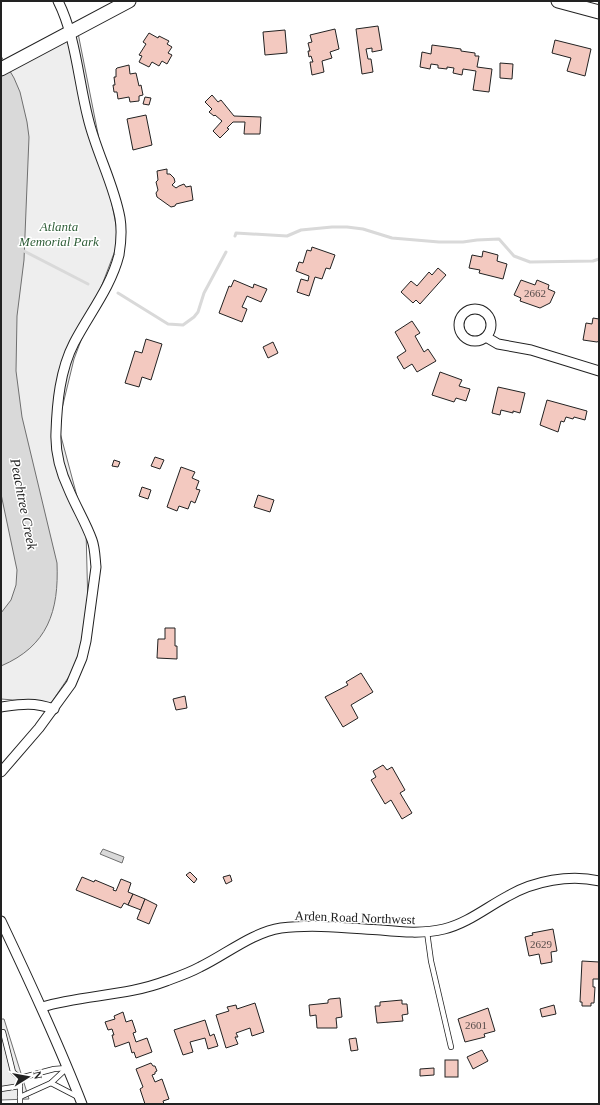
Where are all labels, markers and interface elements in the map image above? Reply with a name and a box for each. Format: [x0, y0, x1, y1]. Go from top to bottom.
park label: Atlanta Memorial Park [18, 219, 99, 249]
house number: 2662 [524, 287, 546, 299]
water label: Peachtree Creek [7, 456, 40, 552]
street label: Arden Road Northwest [294, 908, 416, 927]
house number: 2629 [530, 938, 553, 950]
house number: 2601 [465, 1019, 487, 1031]
north arrow [8, 1057, 48, 1097]
text: N [31, 1070, 44, 1080]

